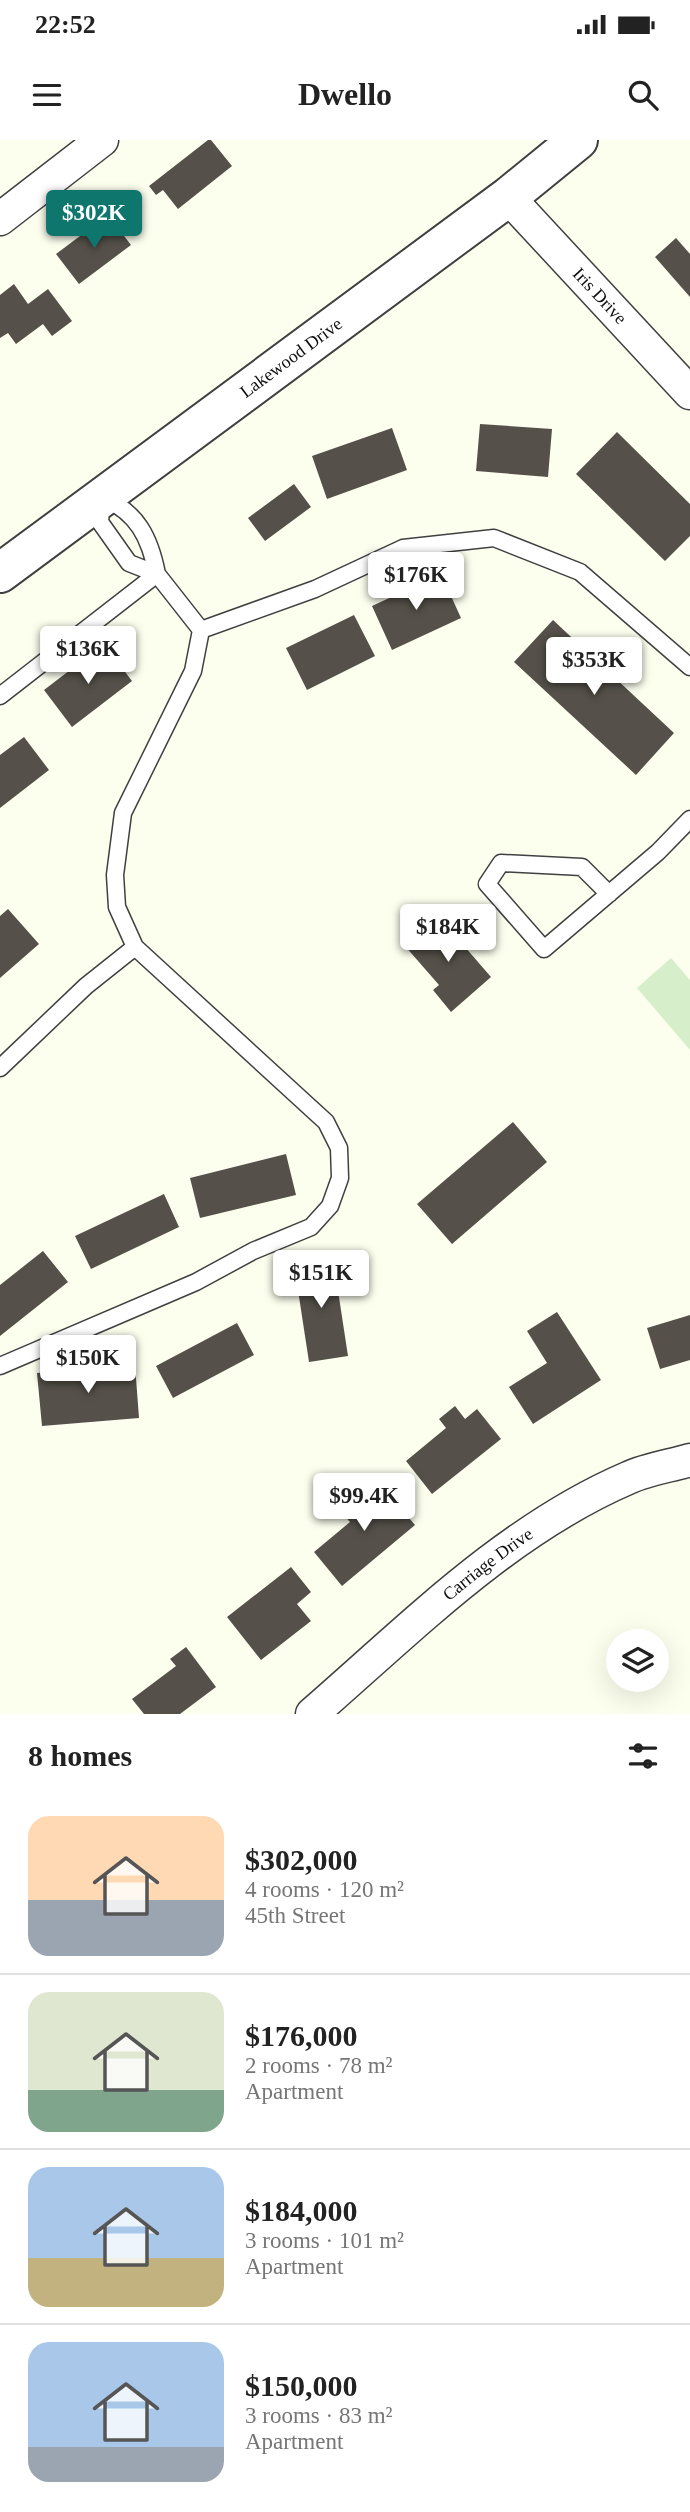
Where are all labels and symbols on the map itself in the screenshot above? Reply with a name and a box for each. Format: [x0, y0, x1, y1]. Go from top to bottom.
pin: $302K [45, 190, 143, 250]
street label: Iris Drive [569, 264, 631, 328]
street label: Lakewood Drive [236, 313, 346, 402]
pin: $176K [367, 552, 465, 612]
pin: $136K [39, 626, 137, 686]
pin: $353K [545, 638, 643, 697]
pin: $184K [399, 904, 497, 964]
pin: $151K [272, 1250, 370, 1310]
pin: $150K [39, 1336, 137, 1395]
pin: $99.4K [307, 1474, 421, 1533]
street label: Carriage Drive [439, 1524, 536, 1605]

